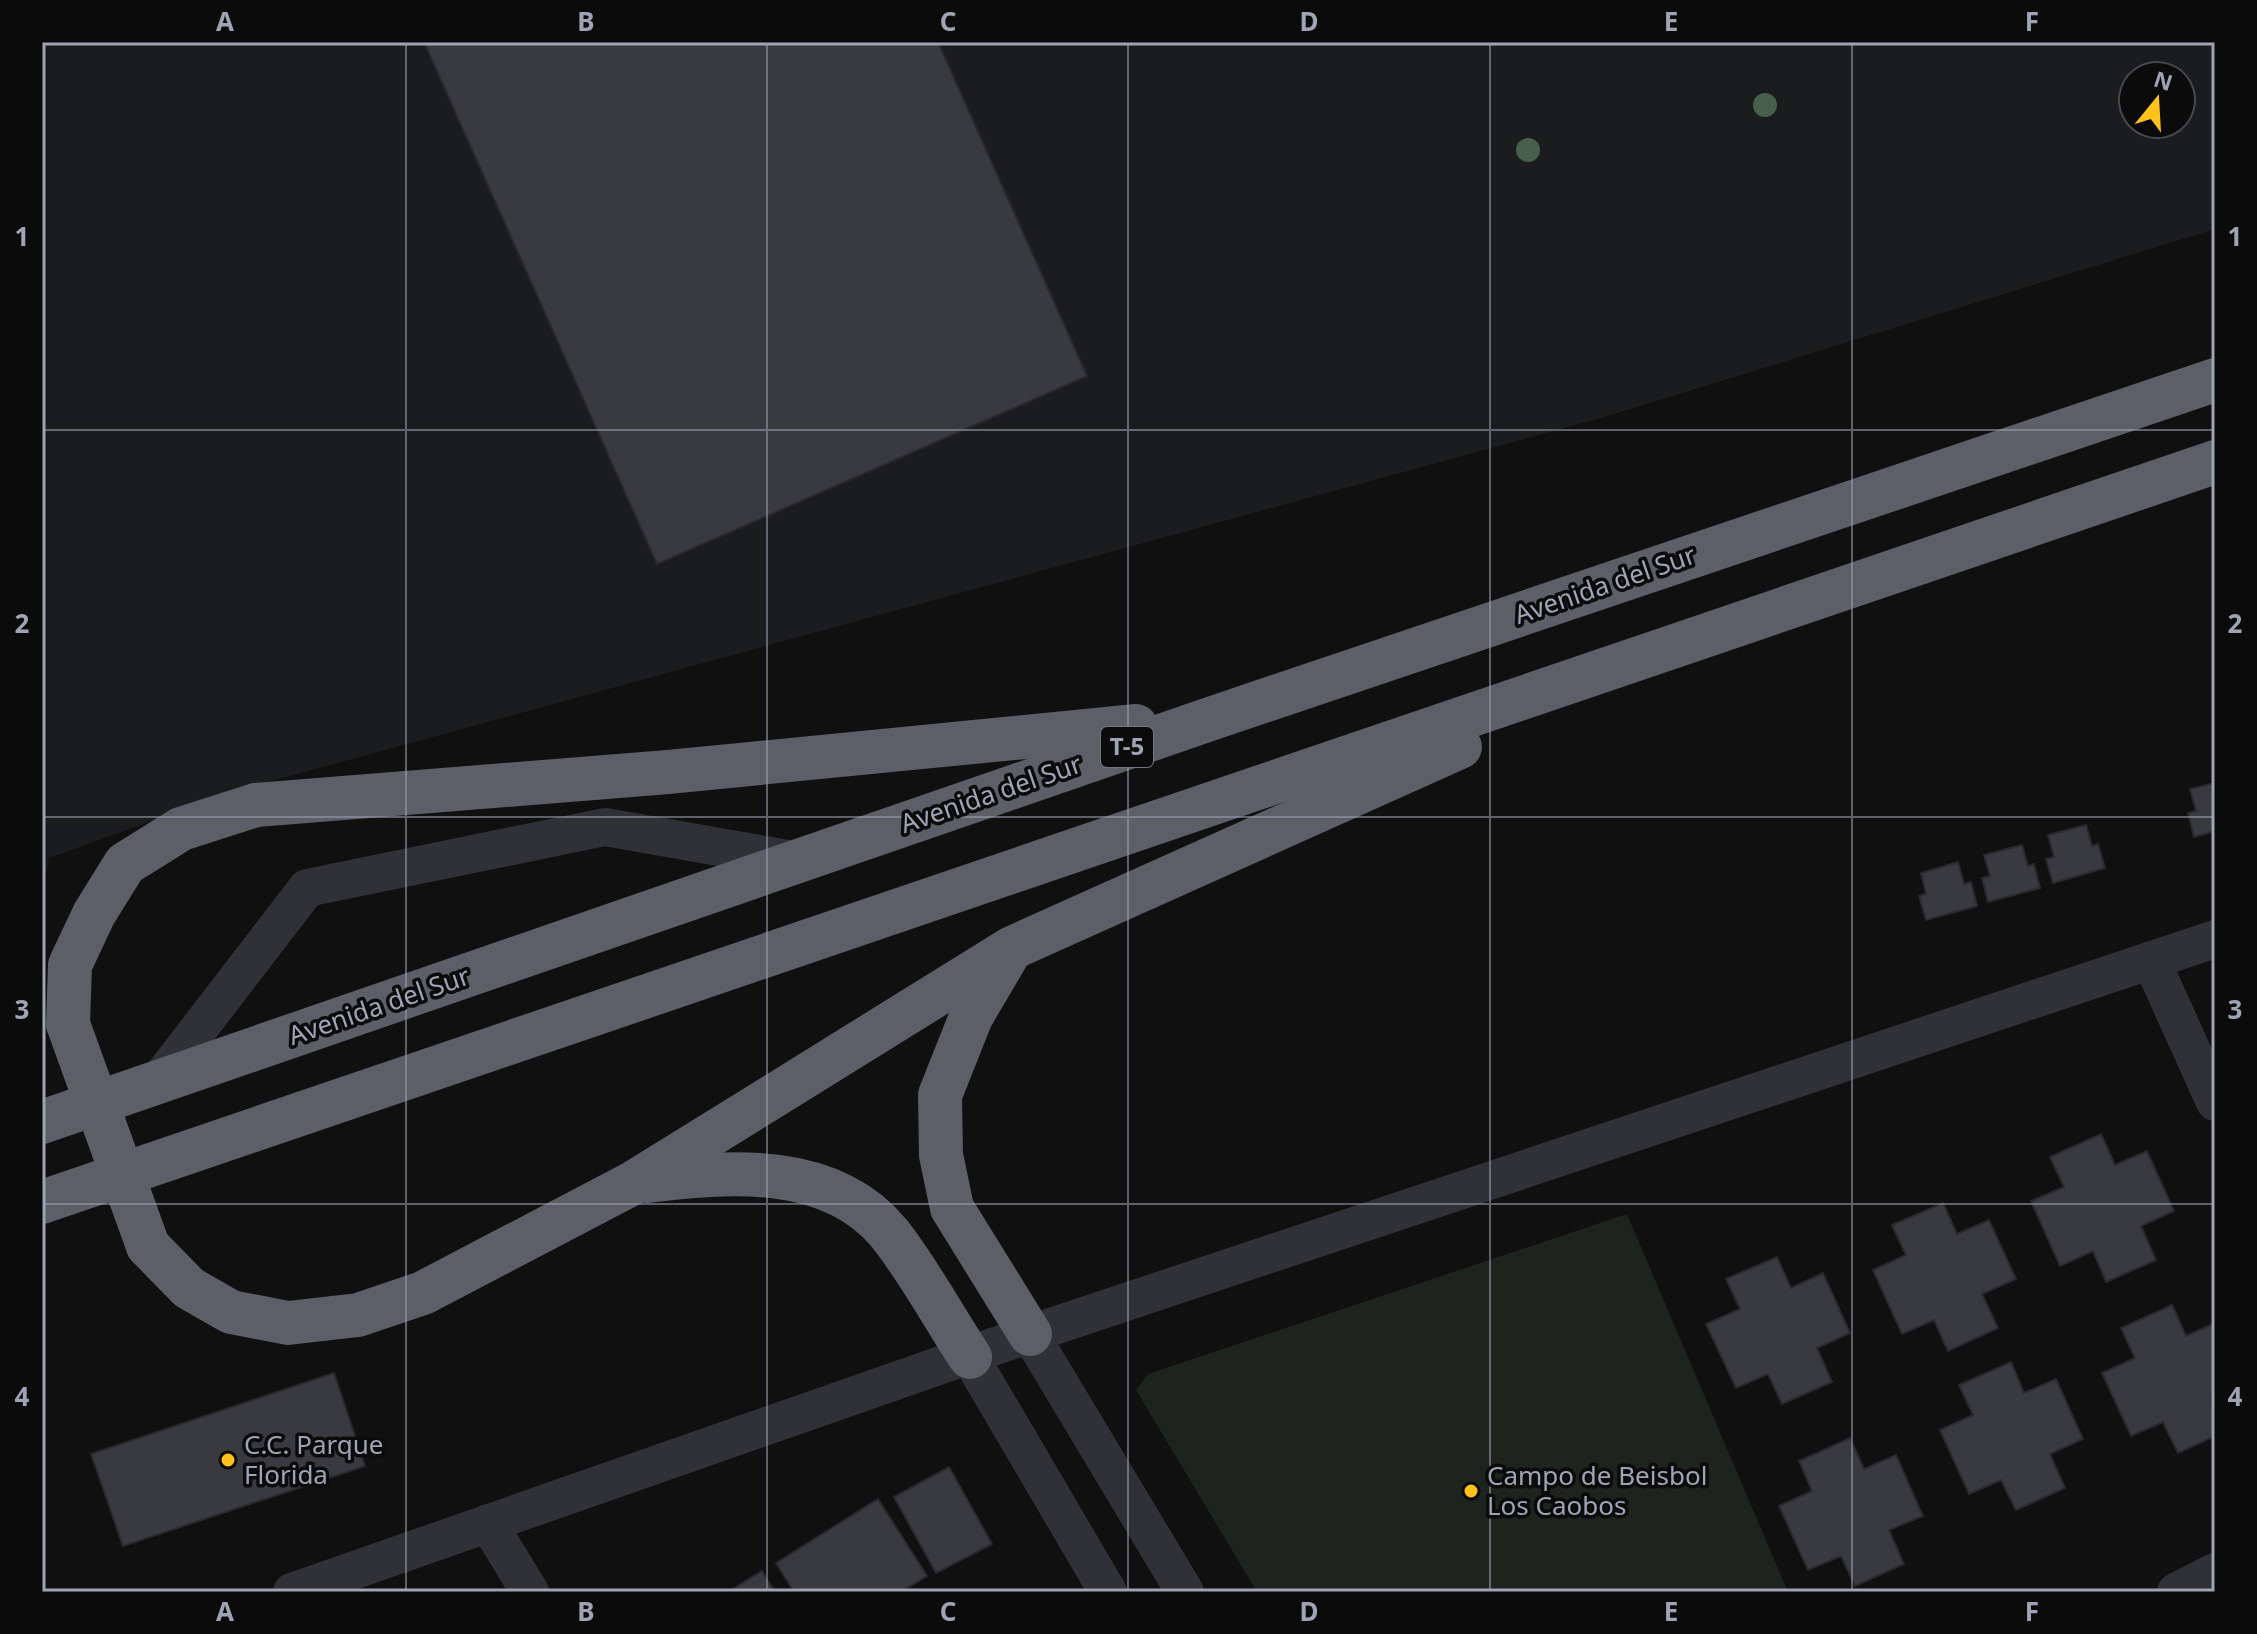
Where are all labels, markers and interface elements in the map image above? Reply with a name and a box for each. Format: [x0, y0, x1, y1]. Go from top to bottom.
text: A [216, 3, 234, 39]
text: B [577, 3, 595, 39]
text: C [940, 3, 956, 39]
text: D [1299, 3, 1319, 39]
text: E [1664, 3, 1678, 39]
text: F [2025, 3, 2039, 39]
north arrow [2117, 60, 2197, 140]
text: N [2150, 63, 2177, 97]
text: 1 [15, 218, 29, 254]
text: 1 [2228, 218, 2242, 254]
street label: Avenida del Sur [1509, 536, 1701, 632]
text: 2 [15, 605, 30, 641]
text: 2 [2228, 605, 2243, 641]
road number: T-5 [1101, 727, 1153, 767]
street label: Avenida del Sur [895, 745, 1087, 841]
street label: Avenida del Sur [283, 957, 475, 1053]
text: 3 [15, 991, 29, 1027]
text: 3 [2228, 991, 2242, 1027]
text: 4 [15, 1378, 30, 1414]
text: 4 [2228, 1378, 2243, 1414]
place label: C.C. Parque Florida [244, 1426, 384, 1492]
marker: C.C. Parque Florida [219, 1451, 237, 1469]
place label: Campo de Beisbol Los Caobos [1487, 1457, 1707, 1523]
marker: Campo de Beisbol Los Caobos [1462, 1482, 1480, 1500]
text: A [216, 1593, 234, 1629]
text: B [577, 1593, 595, 1629]
text: C [940, 1593, 956, 1629]
text: D [1299, 1593, 1319, 1629]
text: E [1664, 1593, 1678, 1629]
text: F [2025, 1593, 2039, 1629]

